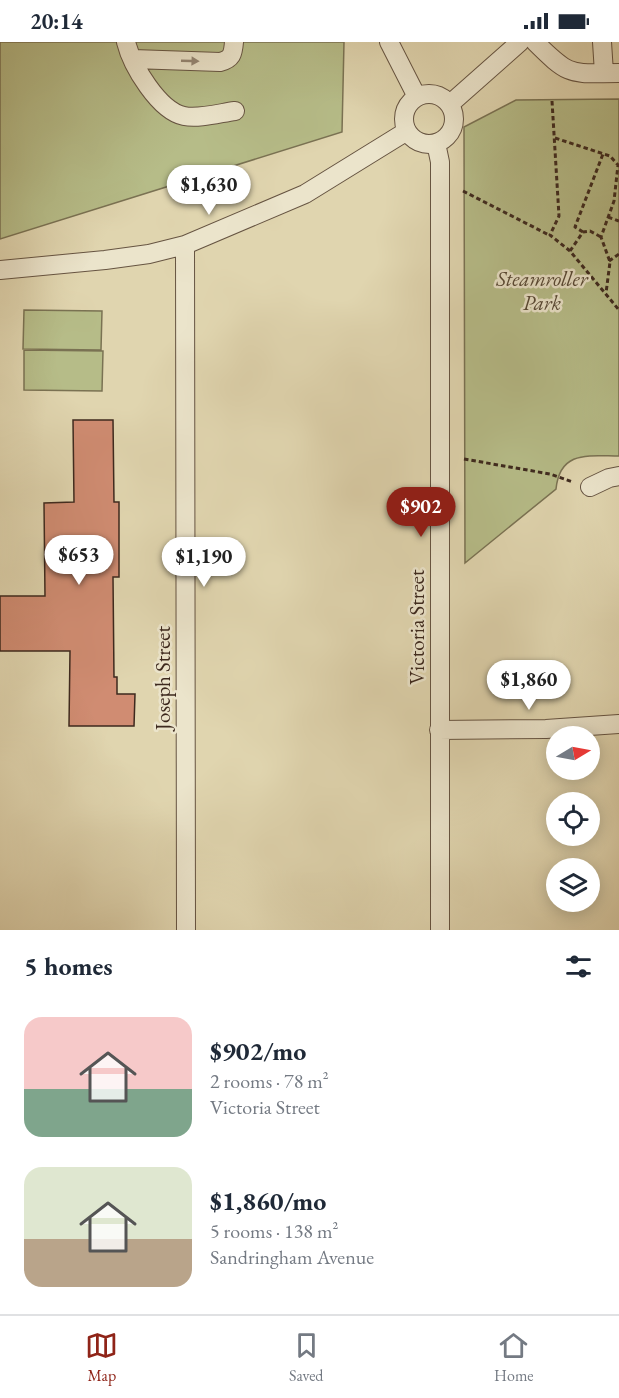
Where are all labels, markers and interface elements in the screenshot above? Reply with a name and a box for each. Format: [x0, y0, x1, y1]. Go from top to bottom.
text: 20:14 [30, 7, 83, 36]
one-way arrow [181, 56, 200, 66]
pin: $1,630 [160, 165, 258, 216]
text: $1,630 [181, 171, 237, 197]
park label: Steamroller Park [495, 265, 589, 316]
pin: $902 [385, 487, 457, 538]
text: $902 [401, 493, 441, 519]
pin: $653 [43, 535, 115, 586]
pin: $1,190 [155, 537, 253, 588]
text: $653 [59, 541, 99, 567]
text: $1,190 [176, 543, 232, 569]
street label: Victoria Street [403, 569, 430, 685]
street label: Joseph Street [149, 625, 176, 732]
pin: $1,860 [480, 660, 578, 711]
text: $1,860 [501, 666, 557, 692]
north arrow [546, 726, 600, 780]
map controls [546, 726, 600, 912]
button: locate [546, 792, 600, 846]
button: layers [546, 858, 600, 912]
text: 5 homes [24, 949, 113, 983]
icon: filters [562, 950, 595, 983]
text: $902/mo [210, 1034, 306, 1068]
icon: home [72, 1041, 144, 1113]
text: 2 rooms · 78 m² [210, 1068, 329, 1094]
text: Victoria Street [210, 1094, 320, 1120]
text: $1,860/mo [210, 1184, 326, 1218]
icon: home [72, 1191, 144, 1263]
text: 5 rooms · 138 m² [210, 1218, 338, 1244]
text: Sandringham Avenue [210, 1244, 374, 1270]
tab: Map [85, 1329, 118, 1386]
tab: Saved [289, 1329, 323, 1386]
tab: Home [494, 1329, 534, 1386]

